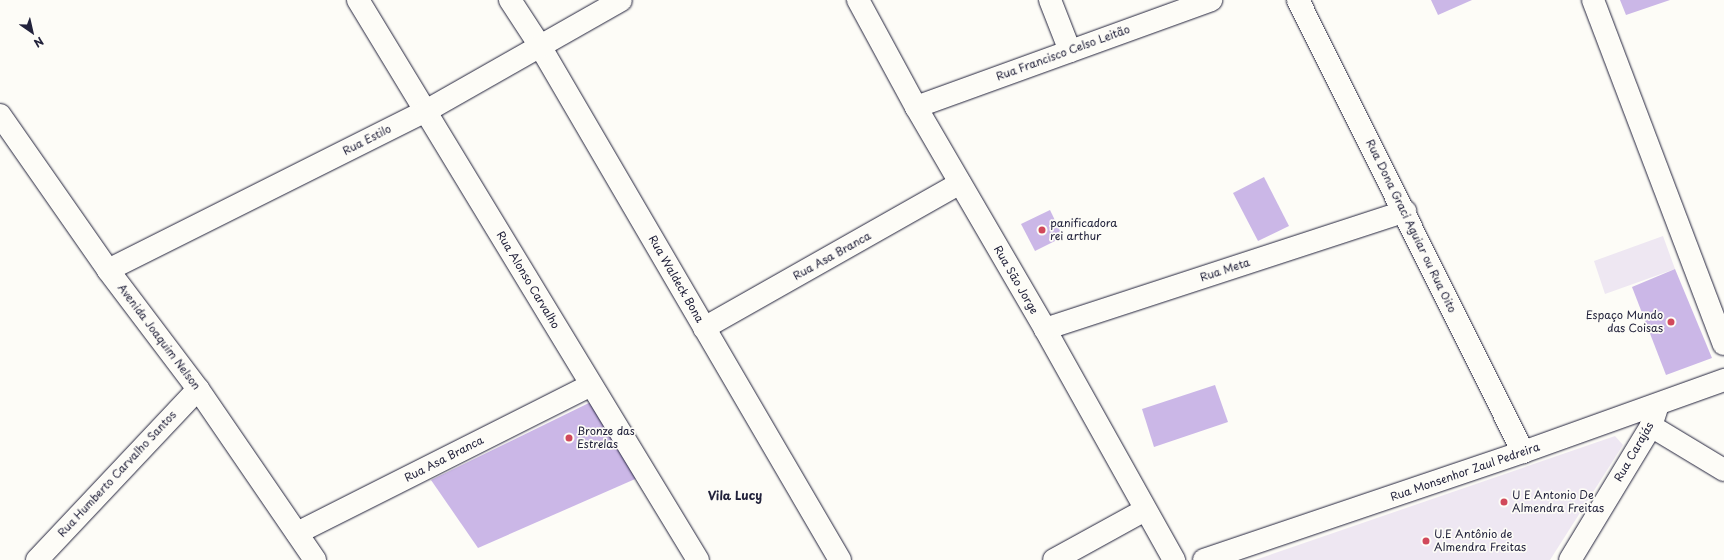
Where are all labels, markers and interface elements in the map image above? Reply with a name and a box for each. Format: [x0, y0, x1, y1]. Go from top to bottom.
north arrow [12, 12, 52, 52]
street label: Rua Francisco Celso Leitão [993, 22, 1133, 84]
text: N [31, 33, 47, 52]
street label: Rua Estilo [340, 122, 394, 158]
street label: Rua Dona Graci Aguiar ou Rua Oito [1363, 137, 1459, 315]
place label: panificadora rei arthur [1050, 217, 1117, 243]
marker: panificadora rei arthur [1037, 225, 1047, 235]
street label: Rua Alonso Carvalho [494, 229, 562, 331]
street label: Rua Asa Branca [791, 229, 873, 283]
street label: Rua Waldeck Bona [645, 232, 707, 326]
street label: Rua São Jorge [991, 243, 1041, 317]
street label: Rua Meta [1198, 256, 1252, 284]
street label: Avenida Joaquim Nelson [115, 281, 203, 393]
place label: Espaço Mundo das Coisas [1586, 309, 1663, 335]
marker: Espaço Mundo das Coisas [1666, 317, 1676, 327]
street label: Rua Humberto Carvalho Santos [55, 408, 179, 540]
street label: Rua Carajás [1612, 420, 1656, 484]
place label: Bronze das Estrelas [577, 425, 635, 451]
street label: Rua Asa Branca [402, 433, 486, 485]
marker: Bronze das Estrelas [564, 433, 574, 443]
street label: Rua Monsenhor Zaul Pedreira [1388, 440, 1542, 504]
district label: Vila Lucy [707, 489, 763, 503]
place label: U E Antonio De Almendra Freitas [1512, 489, 1604, 515]
marker: U E Antonio De Almendra Freitas [1499, 497, 1509, 507]
place label: U.E Antônio de Almendra Freitas [1434, 528, 1526, 554]
marker: U.E Antônio de Almendra Freitas [1421, 536, 1431, 546]

